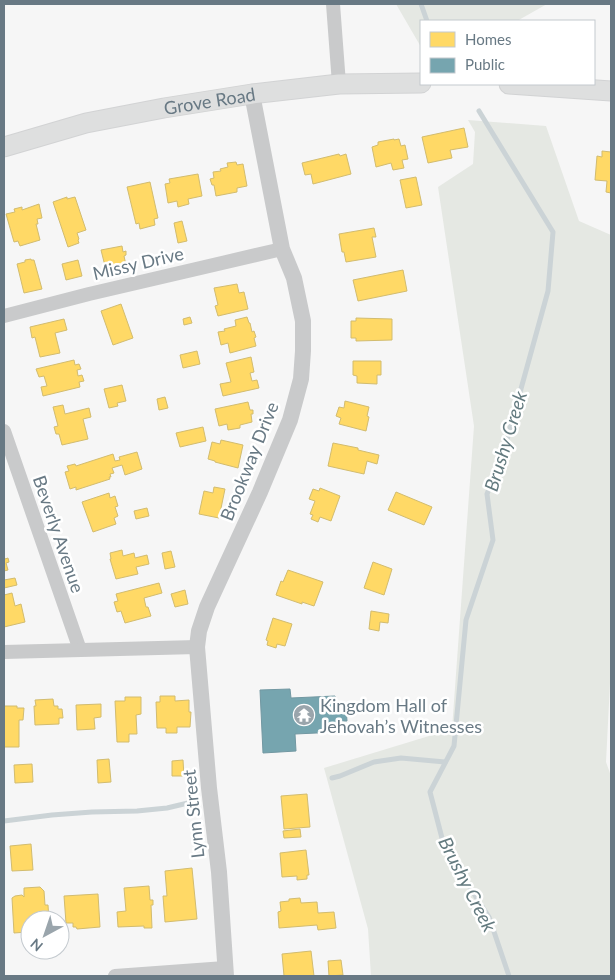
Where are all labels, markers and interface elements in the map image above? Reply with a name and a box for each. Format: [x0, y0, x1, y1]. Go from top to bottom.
legend [420, 20, 595, 85]
text: Homes [465, 30, 511, 48]
text: Public [465, 55, 505, 73]
street label: Grove Road [162, 83, 257, 119]
street label: Missy Drive [90, 242, 186, 284]
water label: Brushy Creek [479, 387, 531, 494]
street label: Brookway Drive [215, 398, 283, 524]
street label: Beverly Avenue [29, 472, 89, 596]
place label: Kingdom Hall of Jehovah’s Witnesses [320, 694, 482, 737]
temple icon: Kingdom Hall of Jehovah’s Witnesses [292, 703, 316, 727]
street label: Lynn Street [177, 768, 209, 859]
water label: Brushy Creek [434, 833, 502, 936]
north arrow [20, 910, 70, 960]
text: N [27, 935, 46, 955]

